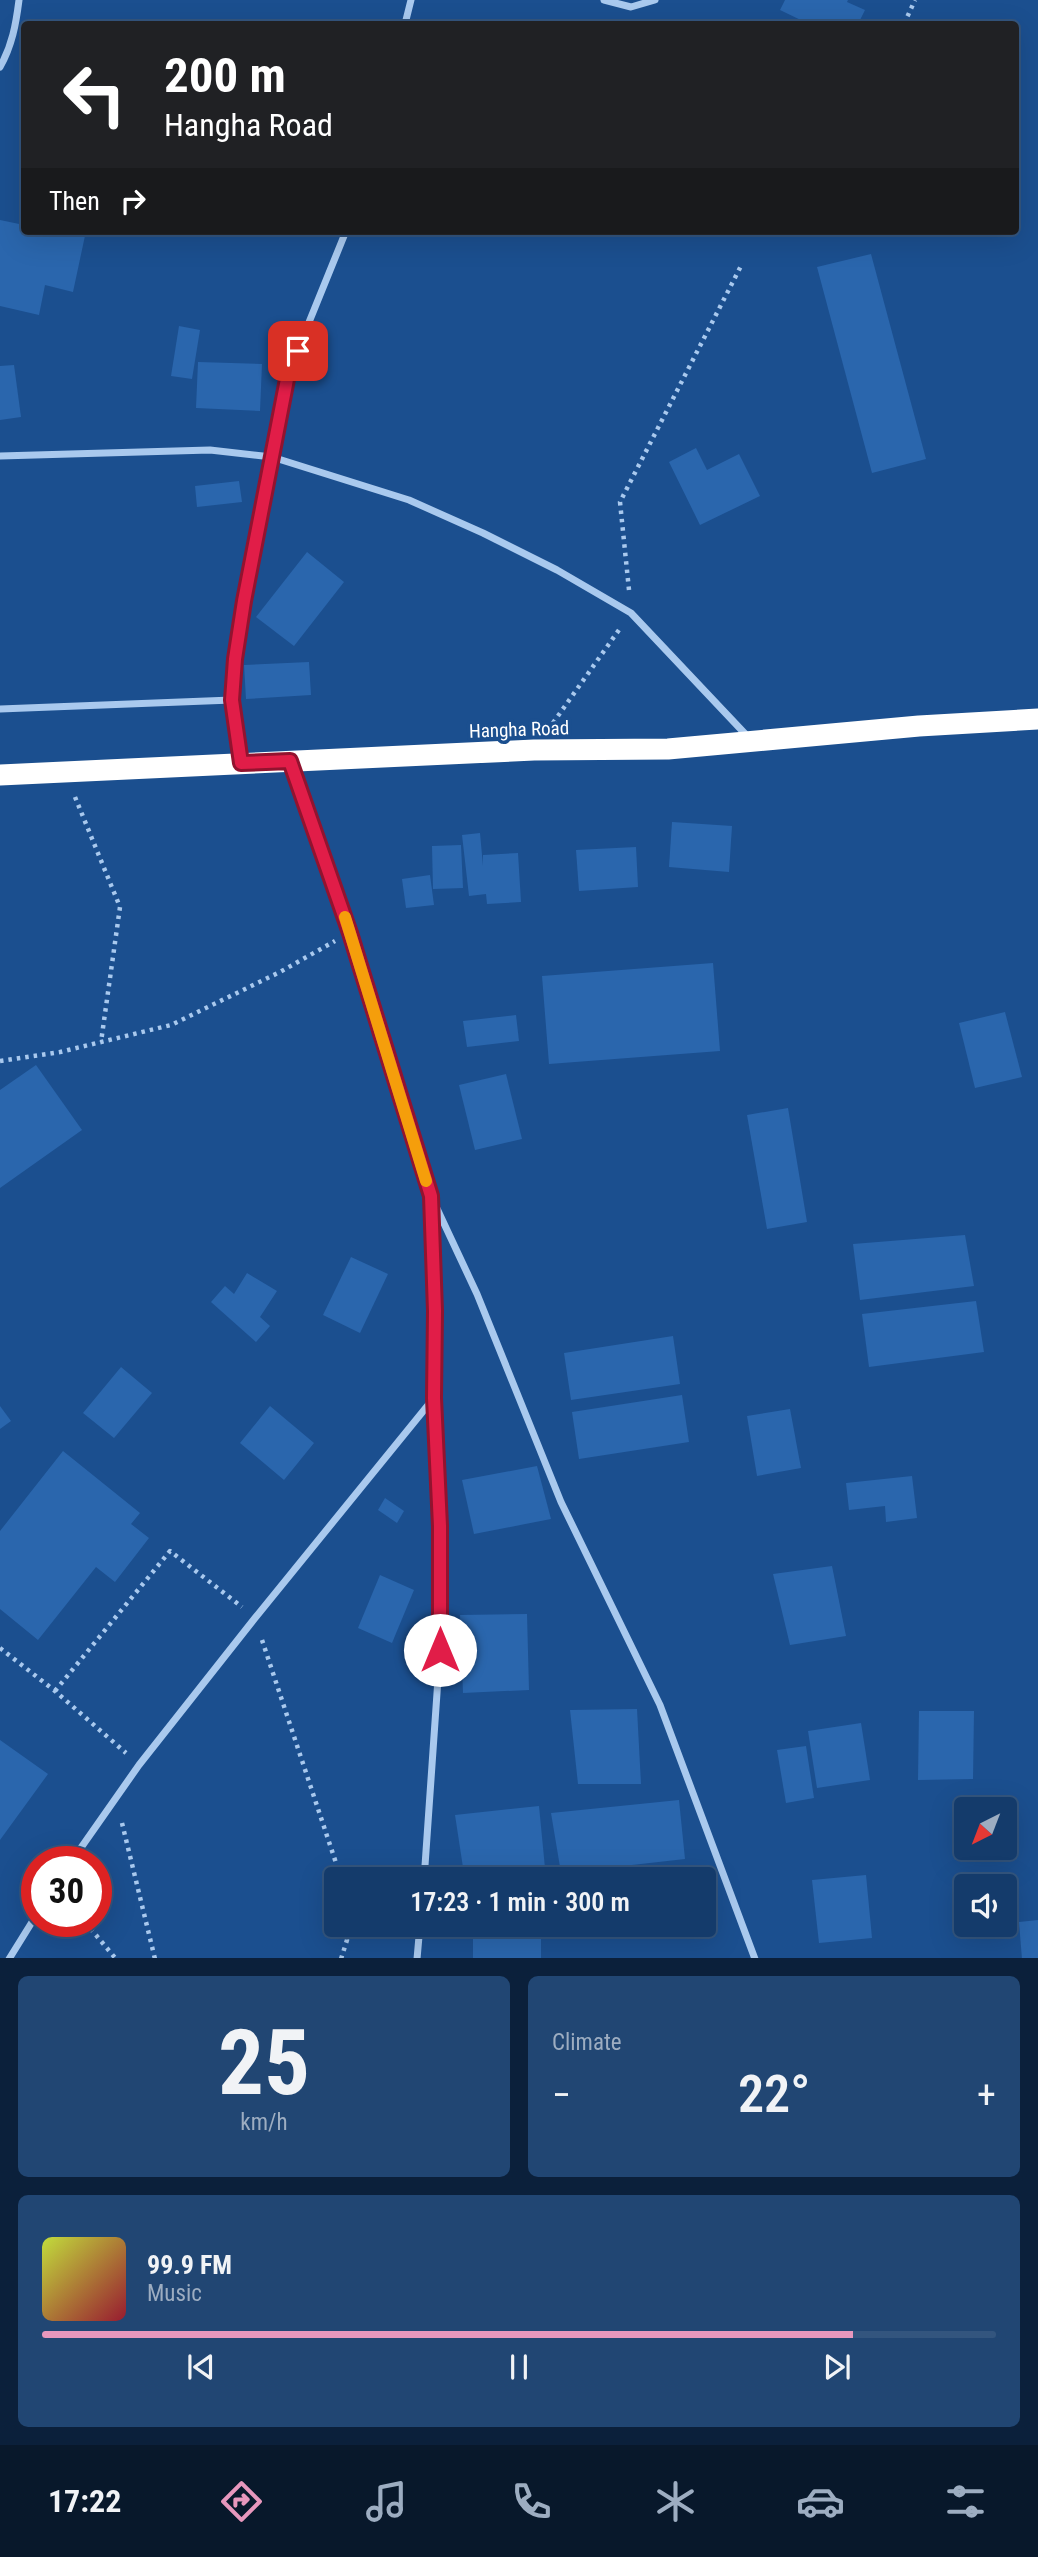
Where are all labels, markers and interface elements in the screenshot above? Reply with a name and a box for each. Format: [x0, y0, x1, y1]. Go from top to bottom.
text: 200 m [164, 47, 286, 104]
icon: left [49, 49, 140, 140]
text: Hangha Road [164, 106, 333, 144]
icon: right [114, 182, 152, 220]
text: Then [49, 186, 100, 216]
pin [268, 321, 328, 381]
icon: arrive [279, 332, 317, 370]
street label: Hangha Road [469, 716, 570, 743]
position arrow [403, 1613, 477, 1687]
north arrow [954, 1797, 1017, 1860]
map controls [954, 1797, 1017, 1937]
speed limit sign: 30 [21, 1846, 112, 1937]
button: sound [954, 1874, 1017, 1937]
text: 17:23 · 1 min · 300 m [410, 1887, 630, 1917]
text: 25 [218, 2010, 310, 2116]
text: Climate [552, 2029, 622, 2056]
text: 22° [738, 2064, 810, 2125]
text: − [552, 2073, 571, 2117]
text: + [977, 2073, 996, 2117]
text: km/h [240, 2109, 288, 2136]
text: 99.9 FM [147, 2250, 232, 2280]
text: Music [147, 2280, 202, 2307]
icon: previous [182, 2348, 220, 2386]
icon: pause [500, 2348, 538, 2386]
icon: next [818, 2348, 856, 2386]
icon: directions [217, 2477, 266, 2526]
icon: music [362, 2477, 411, 2526]
icon: phone [507, 2477, 556, 2526]
icon: climate [651, 2477, 700, 2526]
icon: car [796, 2477, 845, 2526]
icon: filters [941, 2477, 990, 2526]
text: 17:22 [48, 2482, 121, 2520]

